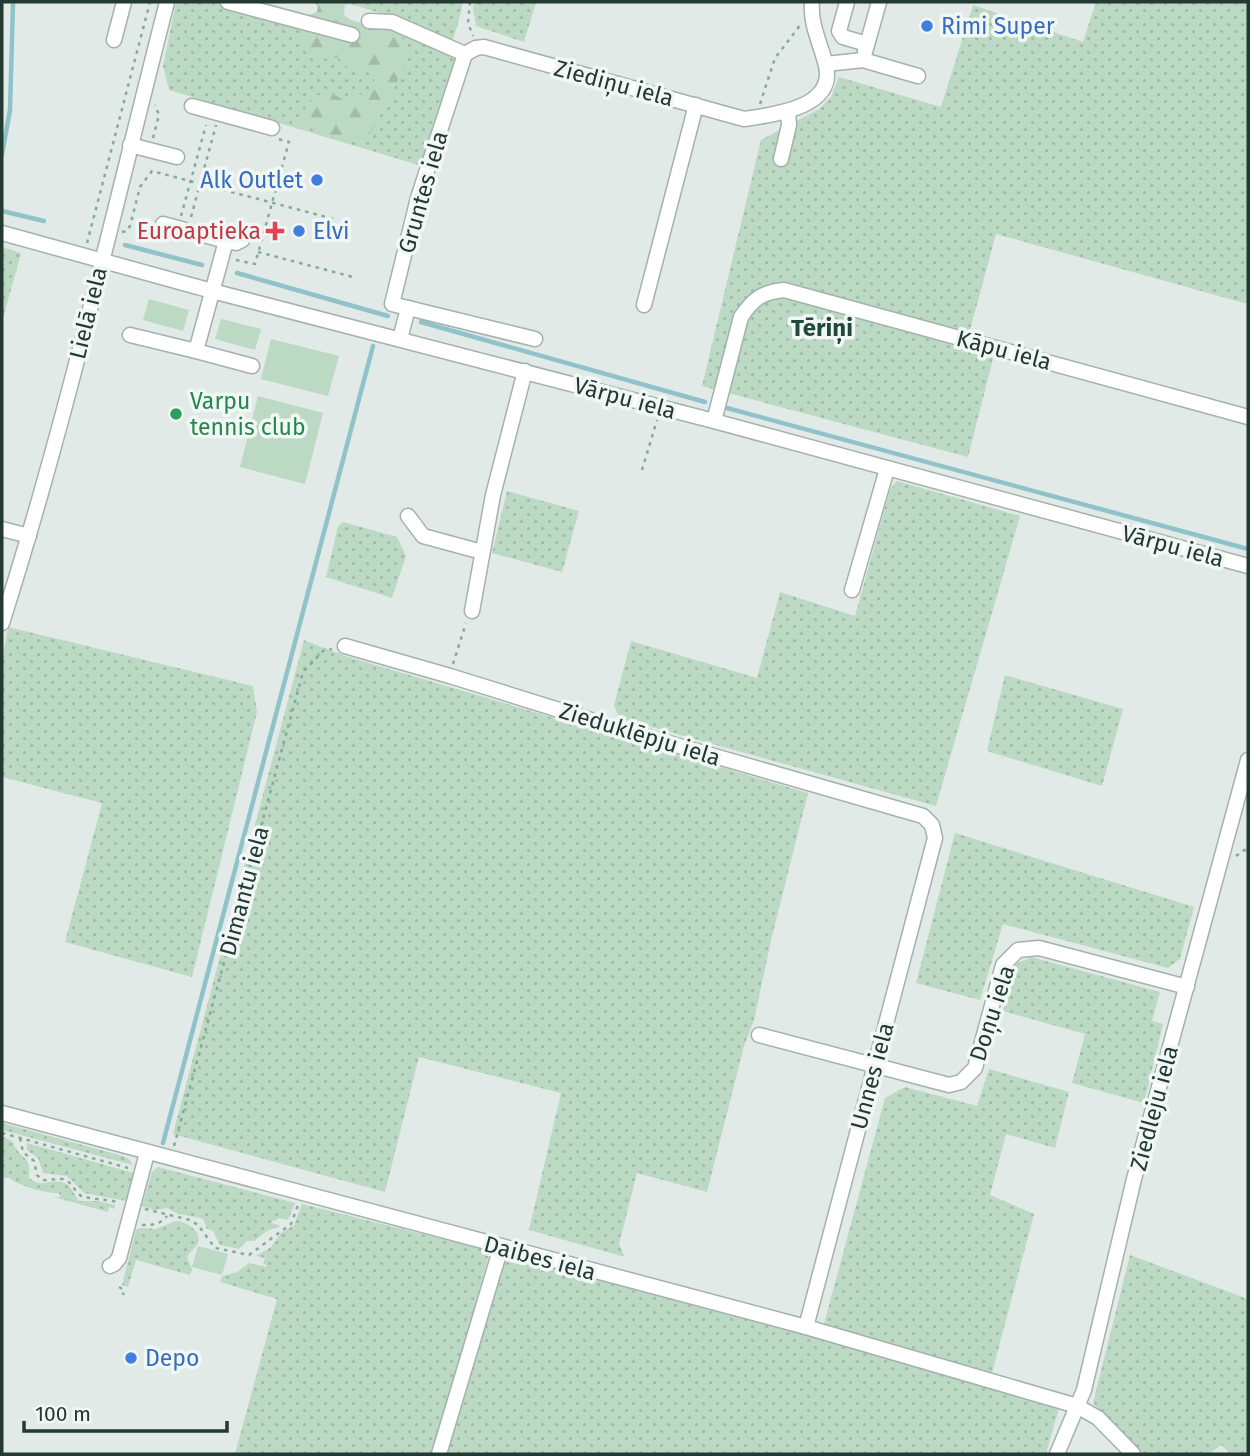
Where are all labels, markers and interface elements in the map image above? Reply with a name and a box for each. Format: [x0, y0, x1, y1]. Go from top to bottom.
place label: Rimi Super [941, 12, 1055, 40]
marker: Rimi Super [919, 18, 935, 34]
street label: Ziediņu iela [551, 54, 677, 114]
street label: Gruntes iela [392, 128, 454, 256]
place label: Alk Outlet [200, 166, 304, 194]
marker: Alk Outlet [309, 172, 325, 188]
place label: Euroaptieka [137, 217, 261, 245]
place label: Elvi [313, 217, 349, 245]
marker: Euroaptieka [267, 223, 283, 239]
marker: Elvi [291, 223, 307, 239]
street label: Lielā iela [63, 264, 113, 362]
district label: Tēriņi [791, 314, 853, 344]
street label: Kāpu iela [953, 324, 1055, 376]
street label: Vārpu iela [571, 371, 679, 425]
place label: Varpu tennis club [190, 387, 306, 441]
marker: Varpu tennis club [168, 406, 184, 422]
street label: Vārpu iela [1119, 519, 1227, 573]
street label: Zieduklēpju iela [556, 696, 724, 772]
street label: Dimantu iela [213, 823, 275, 959]
street label: Doņu iela [963, 961, 1023, 1065]
street label: Unnes iela [844, 1019, 900, 1133]
street label: Ziedleju iela [1124, 1043, 1184, 1173]
street label: Daibes iela [481, 1230, 599, 1286]
place label: Depo [145, 1344, 199, 1372]
marker: Depo [123, 1350, 139, 1366]
scale bar [24, 1390, 228, 1434]
text: 100 m [35, 1401, 91, 1427]

